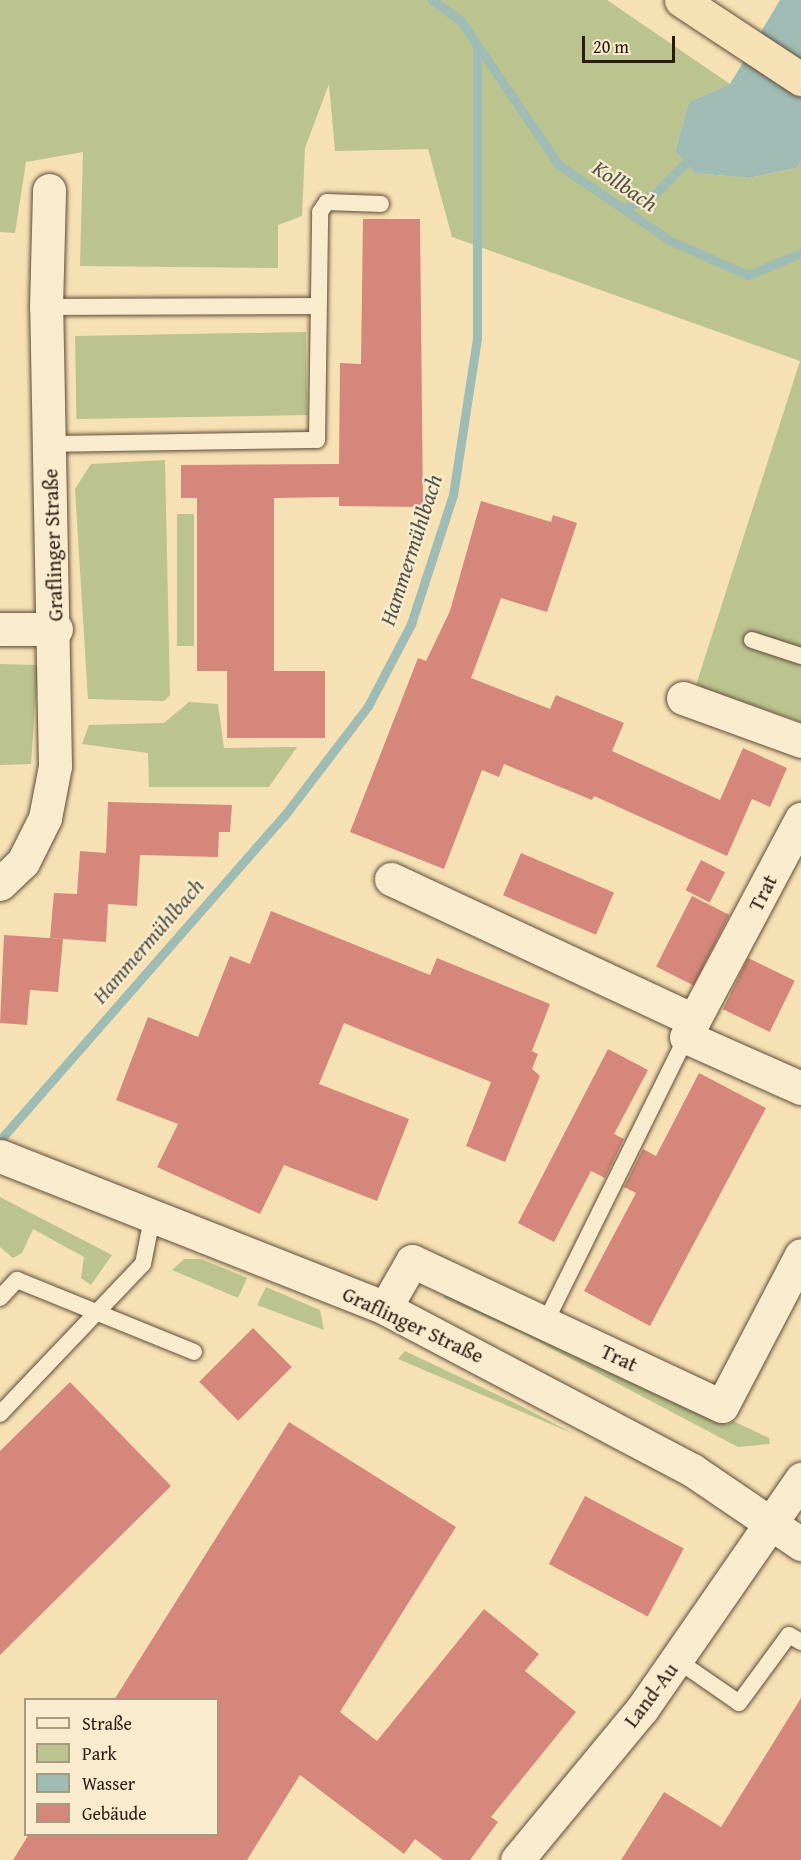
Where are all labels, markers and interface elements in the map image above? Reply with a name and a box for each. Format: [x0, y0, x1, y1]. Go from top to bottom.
scale bar [585, 24, 678, 62]
text: 20 m [593, 33, 629, 60]
water label: Kollbach [587, 155, 663, 217]
street label: Graflinger Straße [38, 468, 68, 622]
water label: Hammermühlbach [374, 471, 448, 629]
street label: Trat [743, 871, 783, 915]
water label: Hammermühlbach [86, 873, 210, 1009]
street label: Graflinger Straße [338, 1281, 488, 1369]
street label: Trat [597, 1339, 641, 1377]
street label: Land-Au [619, 1658, 683, 1732]
legend [24, 1698, 219, 1836]
text: Straße [82, 1710, 132, 1737]
text: Park [82, 1740, 117, 1767]
text: Wasser [82, 1770, 135, 1797]
text: Gebäude [82, 1800, 147, 1827]

